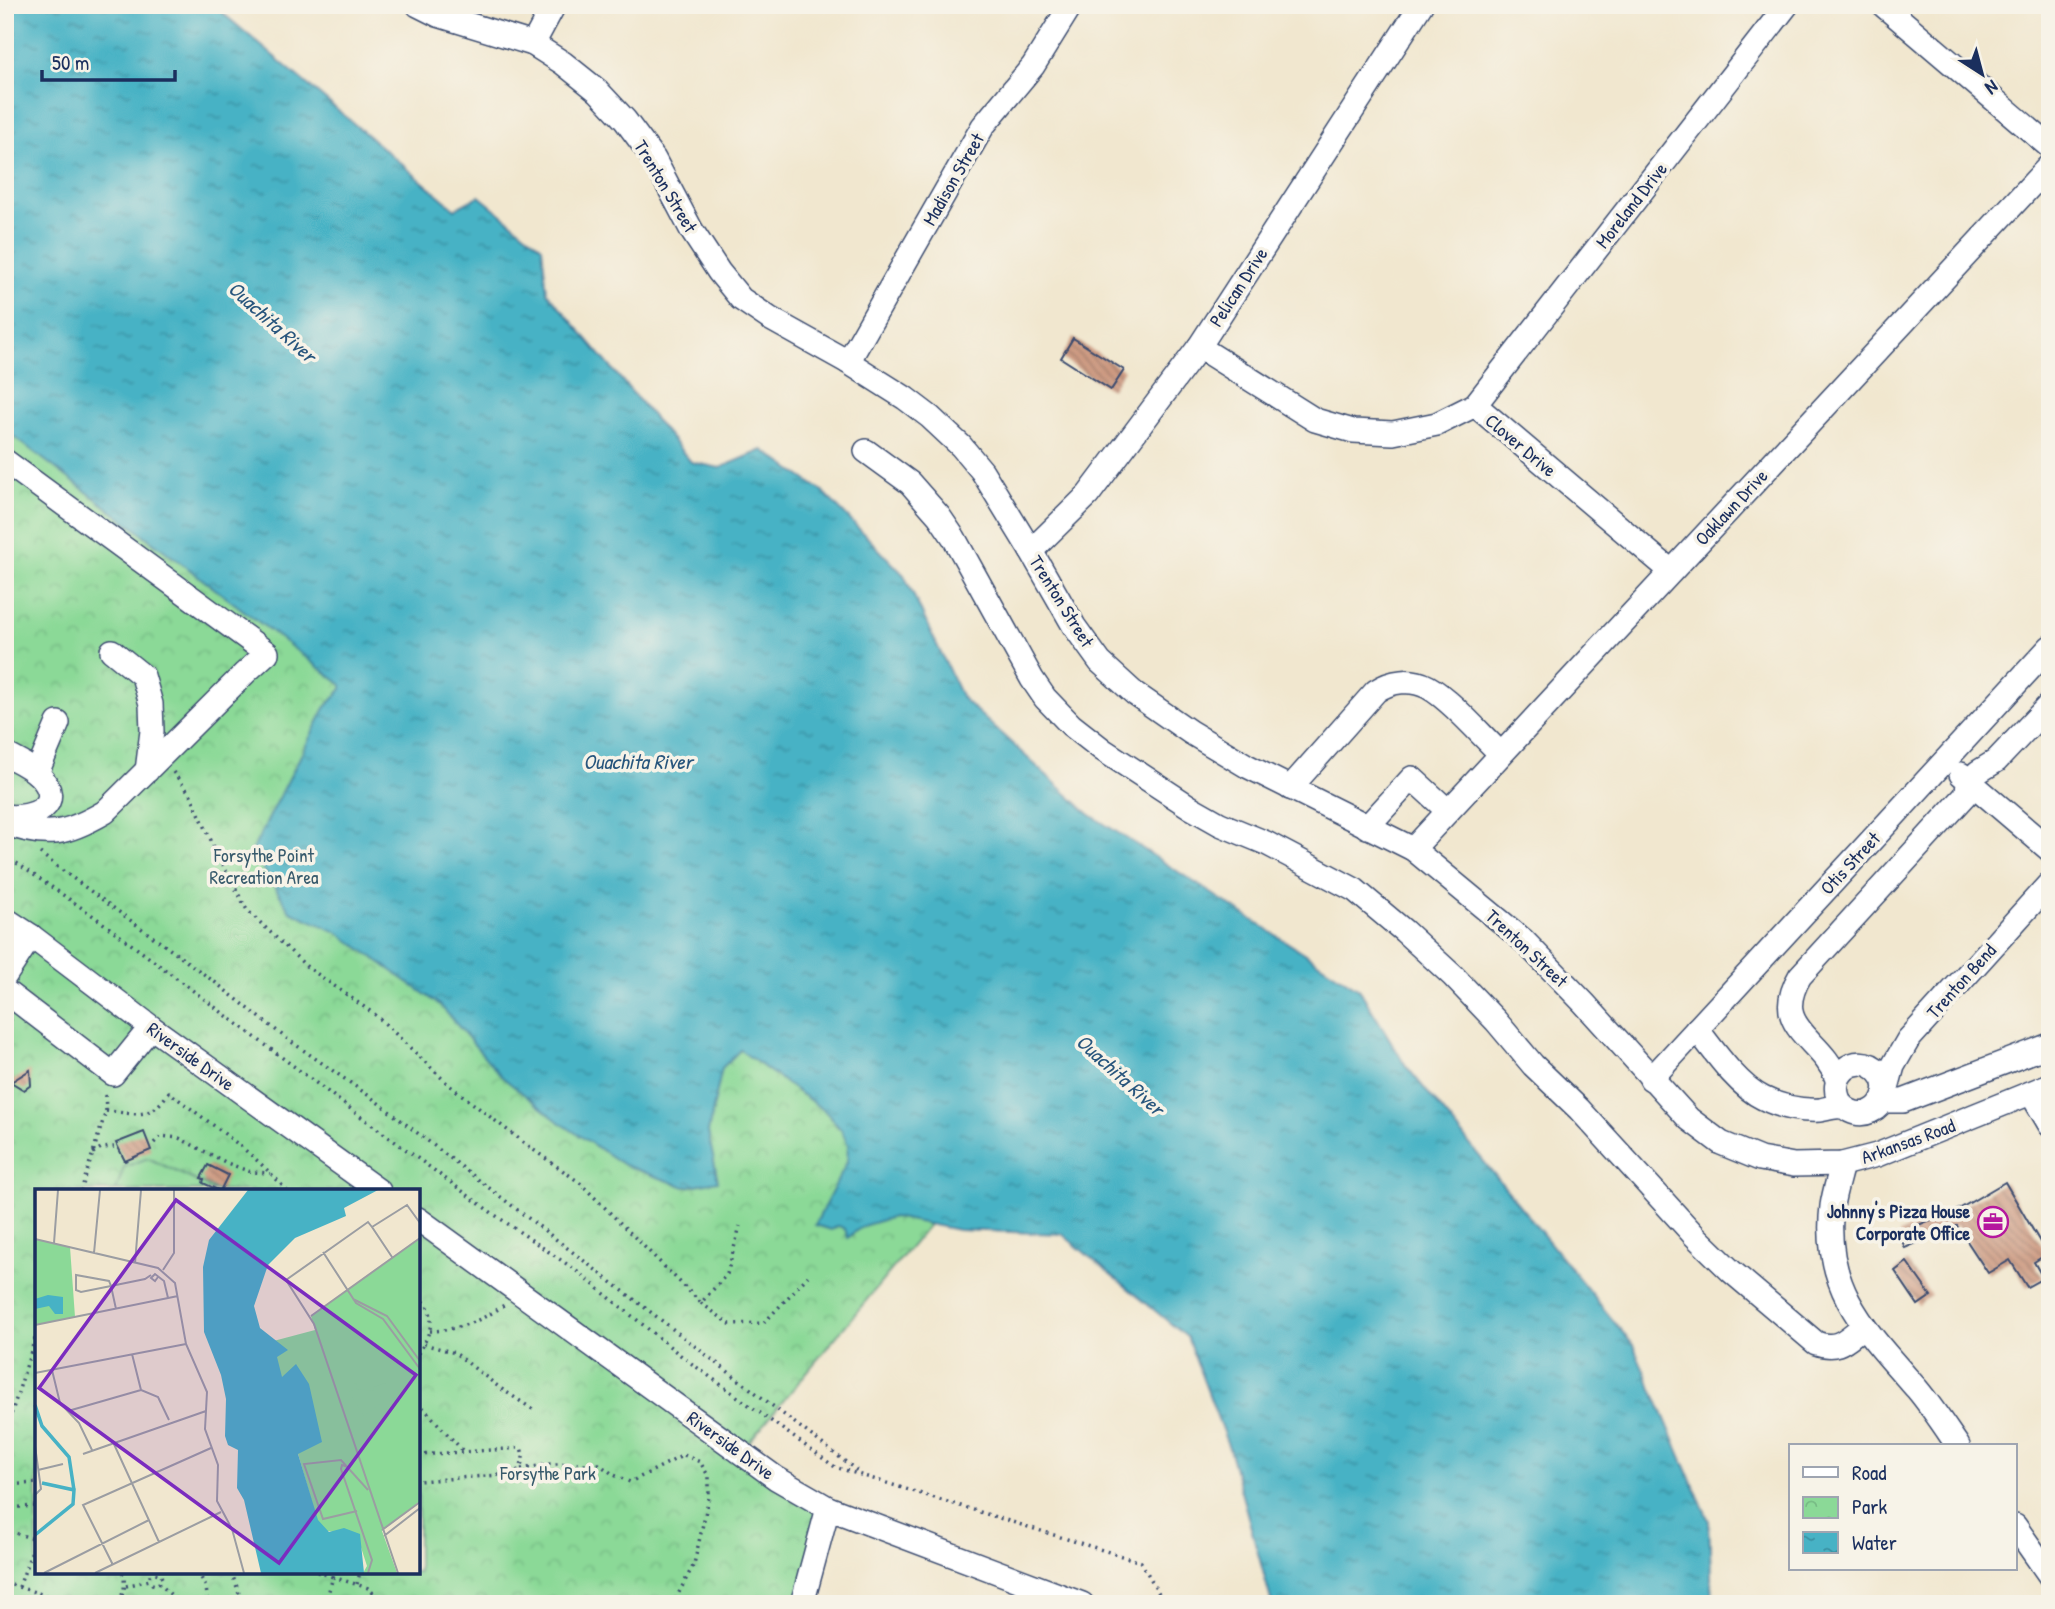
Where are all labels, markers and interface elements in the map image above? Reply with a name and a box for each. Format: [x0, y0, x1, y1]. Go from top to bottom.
scale bar [42, 38, 175, 82]
north arrow [1946, 38, 2016, 108]
text: 50 m [52, 48, 89, 77]
text: N [1980, 74, 2004, 101]
street label: Madison Street [916, 128, 990, 230]
street label: Trenton Street [628, 135, 704, 238]
street label: Moreland Drive [1589, 156, 1673, 253]
street label: Pelican Drive [1203, 242, 1274, 332]
water label: Ouachita River [222, 274, 325, 371]
street label: Clover Drive [1480, 407, 1563, 483]
street label: Oaklawn Drive [1689, 463, 1774, 551]
street label: Trenton Street [1023, 550, 1101, 652]
water label: Ouachita River [583, 747, 696, 776]
street label: Otis Street [1814, 826, 1886, 900]
park label: Forsythe Point Recreation Area [210, 842, 319, 890]
street label: Trenton Street [1480, 903, 1574, 993]
street label: Trenton Bend [1920, 937, 2002, 1024]
street label: Riverside Drive [142, 1015, 240, 1097]
water label: Ouachita River [1070, 1027, 1173, 1124]
street label: Arkansas Road [1857, 1112, 1959, 1170]
inset map [35, 1189, 420, 1574]
place label: Johnny's Pizza House Corporate Office [1827, 1198, 1970, 1247]
office icon: Johnny's Pizza House Corporate Office [1976, 1205, 2010, 1239]
street label: Riverside Drive [682, 1404, 780, 1486]
legend [1789, 1444, 2016, 1570]
text: Road [1852, 1458, 1886, 1487]
park label: Forsythe Park [499, 1460, 596, 1486]
text: Park [1852, 1492, 1887, 1521]
text: Water [1852, 1528, 1897, 1557]

